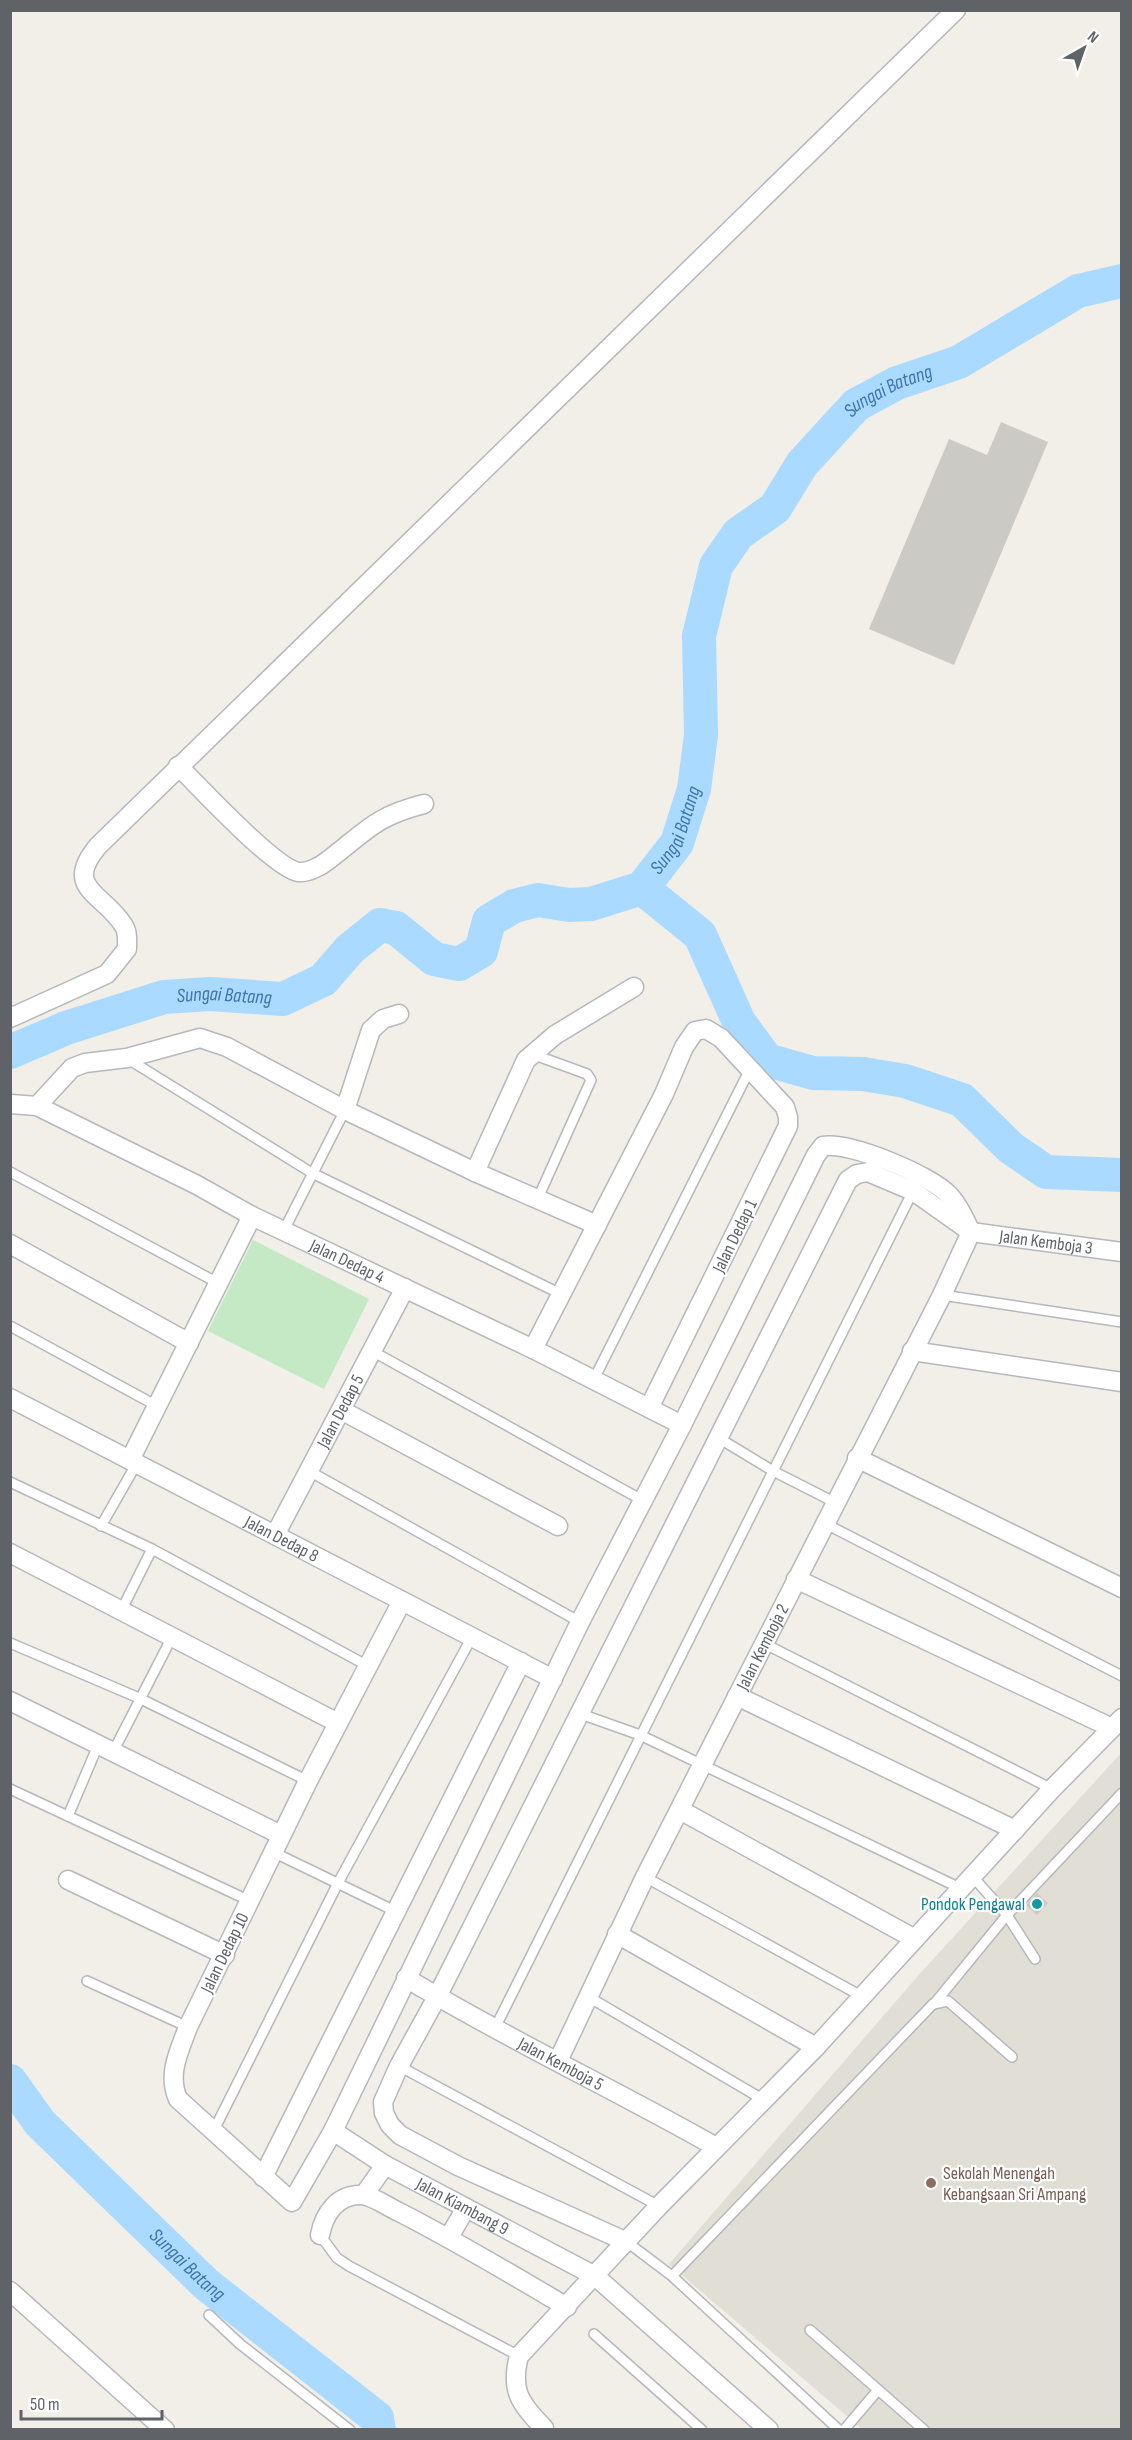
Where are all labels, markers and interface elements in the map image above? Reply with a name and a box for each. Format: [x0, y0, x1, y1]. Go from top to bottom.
north arrow [1054, 18, 1114, 78]
text: N [1083, 28, 1102, 48]
water label: Sungai Batang [839, 360, 935, 422]
water label: Sungai Batang [645, 783, 706, 879]
water label: Sungai Batang [176, 982, 273, 1010]
street label: Jalan Dedap 1 [708, 1195, 762, 1277]
street label: Jalan Kemboja 3 [997, 1225, 1094, 1259]
street label: Jalan Dedap 4 [306, 1234, 388, 1288]
street label: Jalan Dedap 5 [312, 1371, 368, 1452]
street label: Jalan Dedap 8 [240, 1510, 322, 1566]
street label: Jalan Kemboja 2 [731, 1600, 793, 1694]
place label: Pondok Pengawal [921, 1894, 1025, 1915]
marker: Pondok Pengawal [1030, 1897, 1044, 1911]
street label: Jalan Dedap 10 [196, 1909, 253, 1997]
street label: Jalan Kemboja 5 [514, 2032, 607, 2095]
place label: Sekolah Menengah Kebangsaan Sri Ampang [943, 2163, 1086, 2205]
street label: Jalan Kiambang 9 [412, 2173, 513, 2239]
marker: Sekolah Menengah Kebangsaan Sri Ampang [924, 2176, 938, 2190]
water label: Sungai Batang [144, 2223, 230, 2306]
scale bar [21, 2383, 162, 2421]
text: 50 m [30, 2394, 60, 2415]

